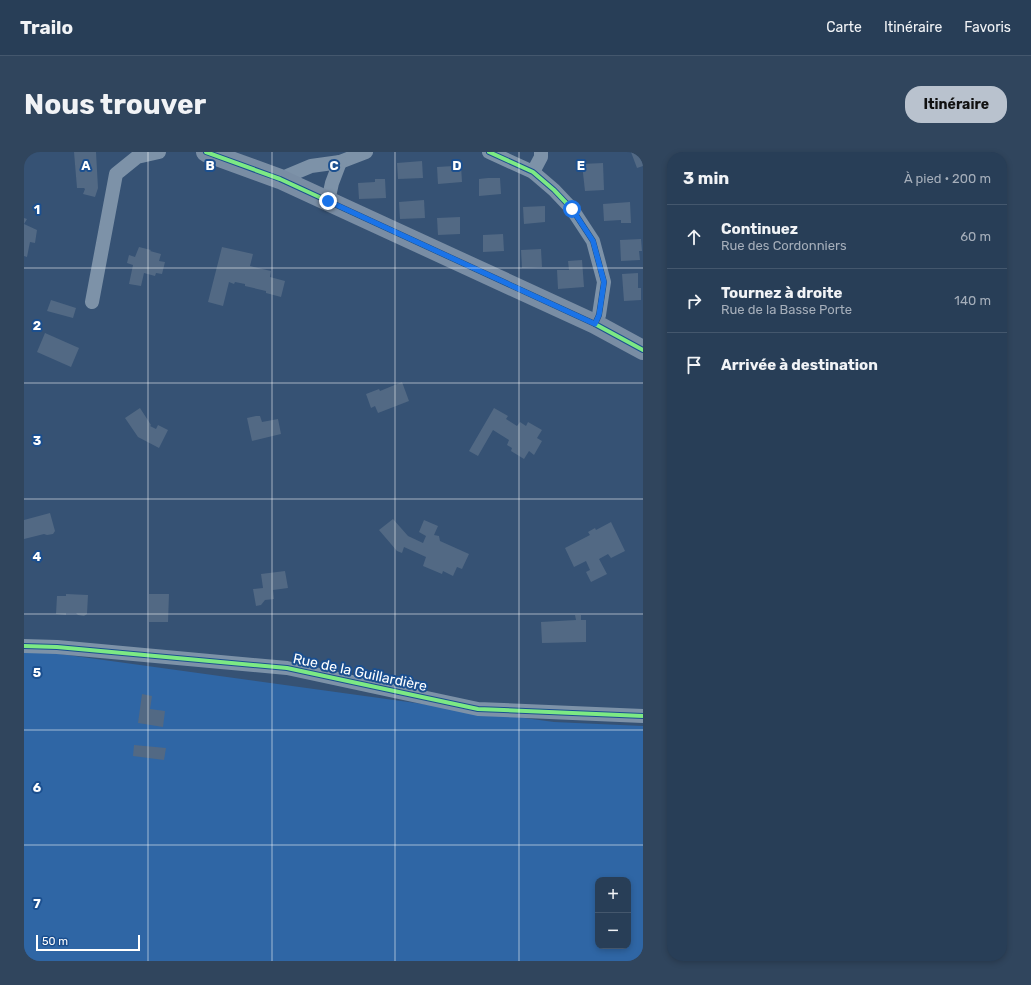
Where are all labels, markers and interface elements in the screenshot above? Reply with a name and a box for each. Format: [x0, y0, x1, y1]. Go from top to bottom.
text: Trailo [20, 16, 73, 39]
text: Carte [826, 19, 862, 36]
text: Itinéraire [884, 19, 942, 36]
text: Favoris [964, 19, 1011, 36]
button: Itinéraire [905, 86, 1007, 123]
text: Nous trouver [24, 88, 206, 121]
text: A [81, 158, 91, 173]
text: B [205, 158, 215, 173]
text: C [329, 158, 339, 173]
text: D [452, 158, 462, 173]
text: E [577, 158, 585, 173]
text: 3 min [683, 168, 729, 188]
text: À pied · 200 m [904, 171, 991, 186]
route end [319, 192, 337, 210]
route start [563, 200, 581, 218]
text: 1 [34, 202, 40, 217]
text: Continuez [721, 220, 798, 238]
icon: ahead [683, 226, 705, 248]
text: 60 m [960, 229, 991, 244]
text: Rue des Cordonniers [721, 238, 847, 253]
text: Tournez à droite [721, 284, 842, 302]
icon: right [683, 290, 705, 312]
text: 140 m [954, 293, 991, 308]
text: Rue de la Basse Porte [721, 302, 852, 317]
text: 2 [33, 318, 41, 333]
icon: arrive [683, 354, 705, 376]
text: Arrivée à destination [721, 356, 878, 374]
text: 3 [33, 433, 42, 448]
text: 4 [33, 549, 42, 564]
street label: Rue de la Guillardière [291, 650, 429, 695]
text: 5 [33, 665, 41, 680]
text: 6 [33, 780, 42, 795]
map controls [595, 877, 631, 949]
button: + [595, 877, 631, 913]
text: 7 [33, 896, 41, 911]
button: − [595, 913, 631, 949]
scale bar [36, 933, 140, 952]
text: 50 m [42, 935, 68, 948]

